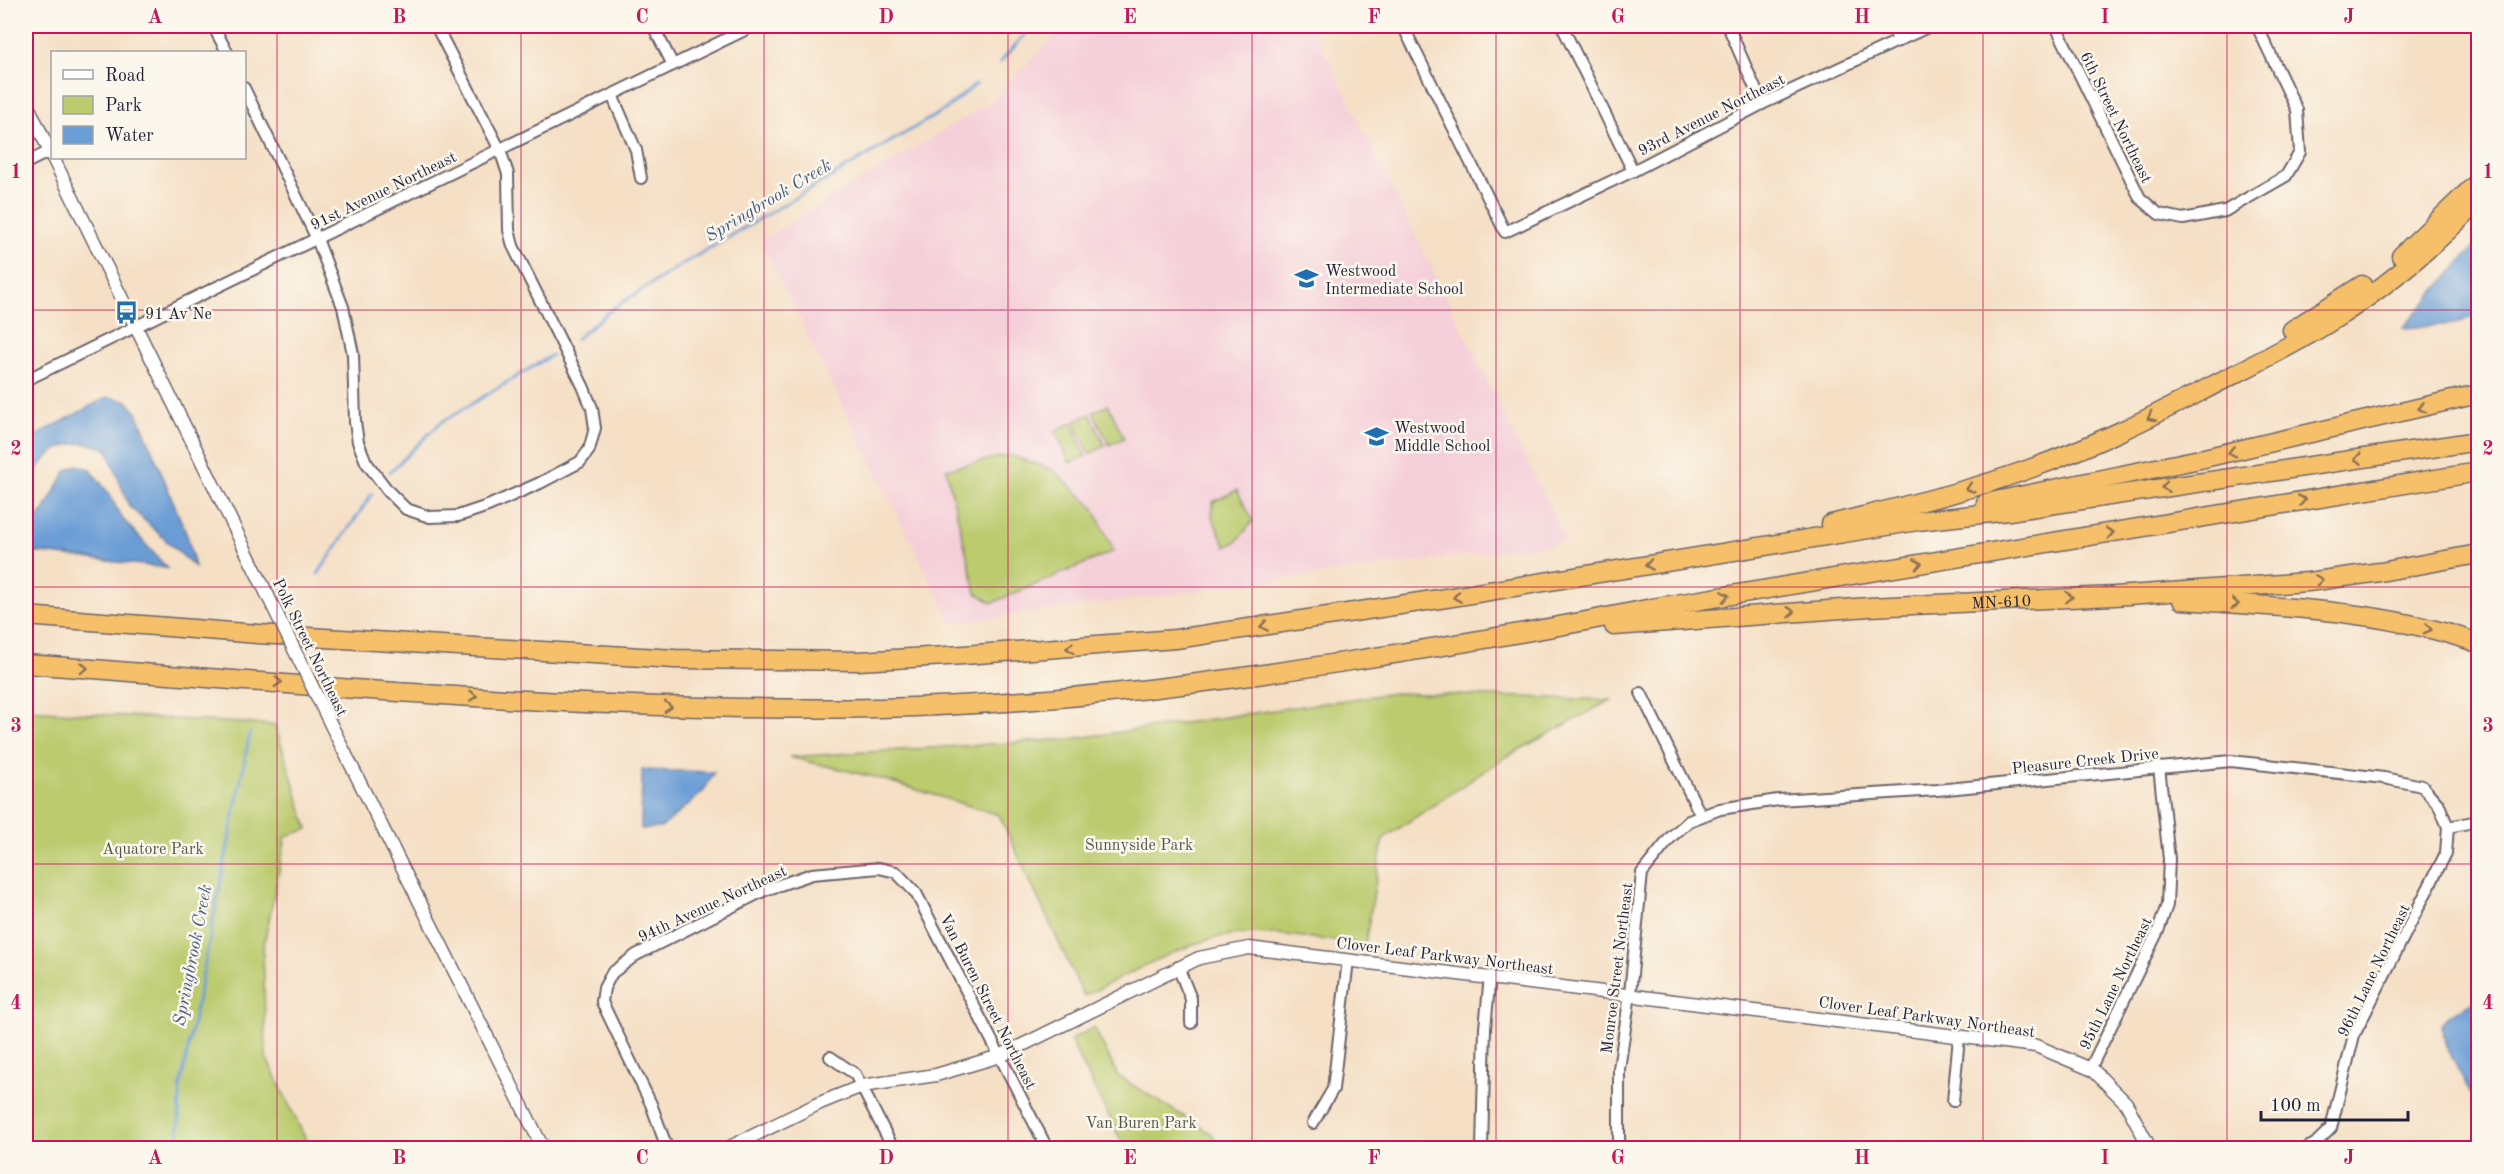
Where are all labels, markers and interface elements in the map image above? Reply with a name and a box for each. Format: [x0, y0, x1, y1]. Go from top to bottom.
text: A [147, 8, 163, 28]
text: B [392, 8, 406, 28]
text: C [635, 8, 649, 28]
text: D [878, 8, 894, 28]
text: E [1123, 8, 1137, 28]
text: F [1367, 8, 1381, 28]
text: G [1611, 8, 1625, 28]
text: H [1854, 8, 1870, 28]
text: I [2101, 8, 2109, 28]
text: J [2344, 8, 2355, 28]
street label: 6th Street Northeast [2076, 50, 2154, 186]
legend [51, 51, 246, 159]
text: Road [105, 67, 145, 85]
street label: 93rd Avenue Northeast [1636, 72, 1788, 160]
text: Park [105, 97, 142, 115]
text: Water [105, 127, 154, 145]
street label: 91st Avenue Northeast [309, 149, 460, 234]
water label: Springbrook Creek [702, 156, 835, 246]
text: 1 [10, 163, 22, 183]
text: 1 [2482, 163, 2494, 183]
place label: Westwood Intermediate School [1325, 264, 1463, 298]
school or university icon: Westwood Intermediate School [1294, 266, 1320, 292]
bus stop icon: 91 Av Ne [114, 300, 140, 326]
place label: 91 Av Ne [145, 307, 212, 323]
one-way arrow [2417, 400, 2427, 413]
one-way arrow [2147, 410, 2158, 421]
place label: Westwood Middle School [1394, 421, 1490, 455]
school or university icon: Westwood Middle School [1363, 423, 1389, 449]
text: 2 [10, 440, 22, 460]
text: 2 [2482, 440, 2494, 460]
one-way arrow [2227, 445, 2237, 458]
one-way arrow [2354, 453, 2363, 465]
one-way arrow [2161, 480, 2170, 492]
one-way arrow [1965, 481, 1976, 493]
one-way arrow [2297, 494, 2307, 507]
one-way arrow [2105, 528, 2115, 540]
one-way arrow [1644, 558, 1654, 571]
one-way arrow [1913, 559, 1922, 571]
one-way arrow [2314, 575, 2324, 587]
street label: Polk Street Northeast [269, 577, 350, 720]
one-way arrow [1452, 590, 1461, 602]
one-way arrow [1720, 590, 1730, 603]
one-way arrow [2065, 591, 2074, 604]
street label: MN-610 [1971, 594, 2031, 612]
one-way arrow [2231, 597, 2240, 610]
one-way arrow [1786, 606, 1795, 619]
one-way arrow [1259, 619, 1268, 631]
one-way arrow [2423, 622, 2433, 635]
one-way arrow [1066, 641, 1075, 654]
one-way arrow [79, 661, 88, 674]
one-way arrow [274, 675, 283, 688]
one-way arrow [468, 690, 477, 703]
one-way arrow [663, 700, 672, 713]
text: 3 [10, 717, 22, 737]
text: 3 [2482, 717, 2494, 737]
street label: Pleasure Creek Drive [2011, 746, 2159, 778]
park label: Sunnyside Park [1085, 838, 1193, 854]
park label: Aquatore Park [102, 842, 204, 858]
street label: 94th Avenue Northeast [636, 863, 790, 946]
street label: Monroe Street Northeast [1600, 881, 1636, 1055]
water label: Springbrook Creek [170, 883, 216, 1028]
street label: 96th Lane Northeast [2336, 902, 2414, 1040]
street label: Van Buren Street Northeast [936, 912, 1039, 1093]
street label: 95th Lane Northeast [2078, 915, 2156, 1053]
street label: Clover Leaf Parkway Northeast [1335, 936, 1555, 978]
text: 4 [10, 994, 22, 1014]
text: 4 [2482, 994, 2494, 1014]
street label: Clover Leaf Parkway Northeast [1817, 995, 2036, 1041]
scale bar [2261, 1084, 2408, 1122]
text: 100 m [2270, 1097, 2321, 1115]
park label: Van Buren Park [1085, 1116, 1197, 1132]
text: A [147, 1149, 163, 1169]
text: B [392, 1149, 406, 1169]
text: C [635, 1149, 649, 1169]
text: D [878, 1149, 894, 1169]
text: E [1123, 1149, 1137, 1169]
text: F [1367, 1149, 1381, 1169]
text: G [1611, 1149, 1625, 1169]
text: H [1854, 1149, 1870, 1169]
text: I [2101, 1149, 2109, 1169]
text: J [2344, 1149, 2355, 1169]

